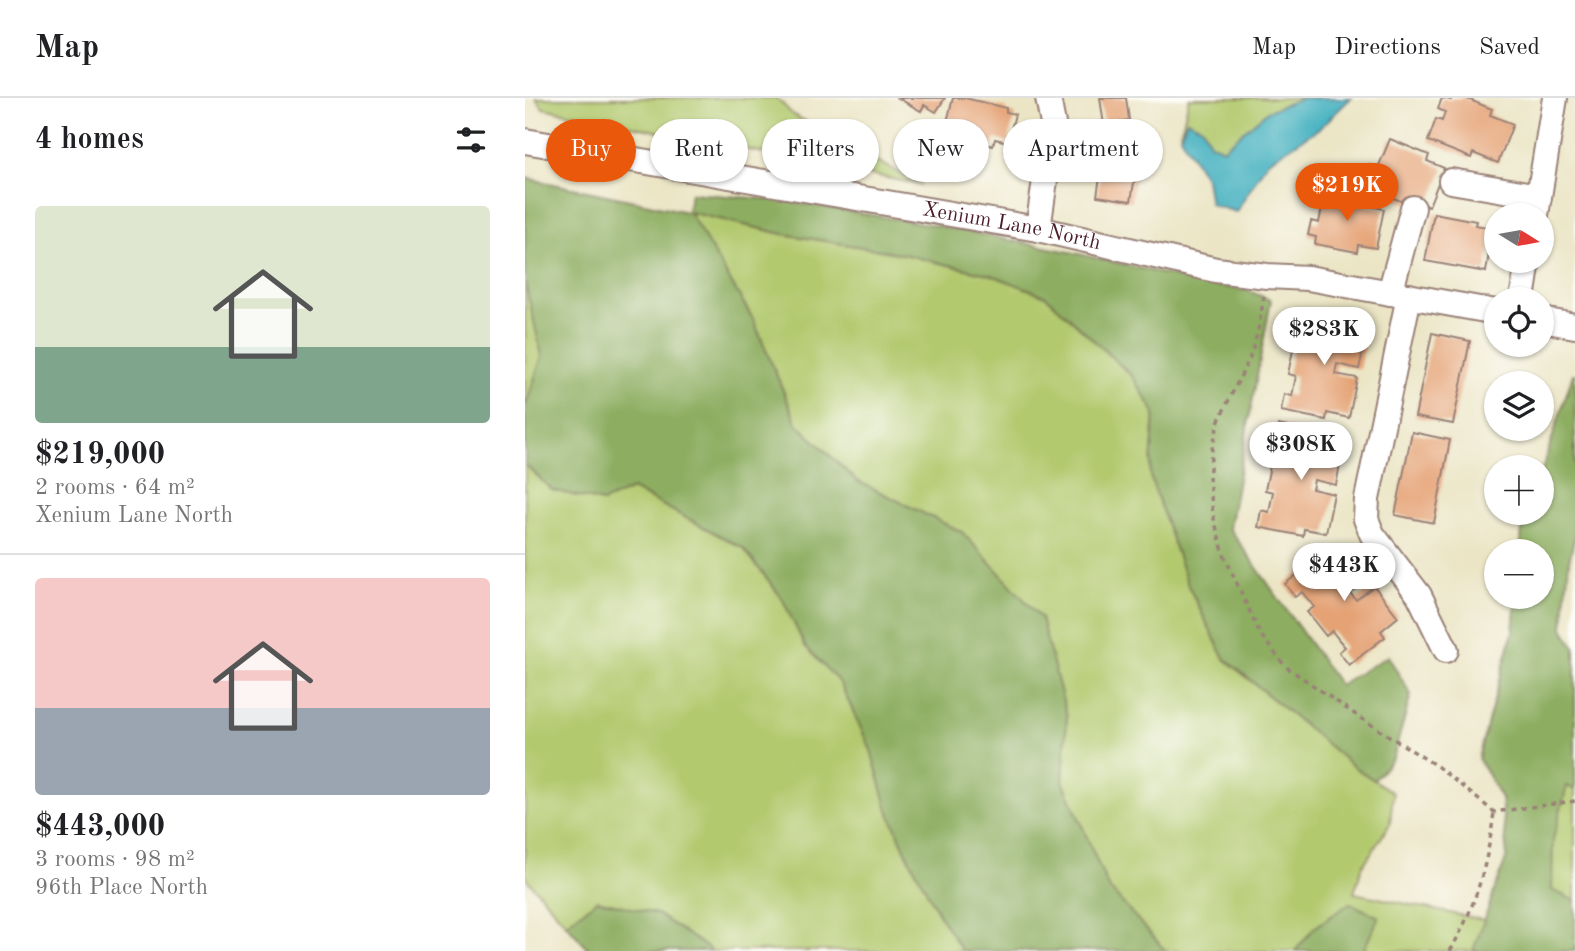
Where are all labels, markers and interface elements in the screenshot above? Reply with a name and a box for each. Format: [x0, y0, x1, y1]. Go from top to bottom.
text: Map [35, 32, 99, 65]
text: Map [1252, 36, 1296, 60]
text: Directions [1334, 36, 1441, 60]
text: Saved [1479, 36, 1540, 60]
chip: Buy [546, 119, 636, 182]
chip: Rent [650, 119, 748, 182]
chip: Filters [762, 119, 879, 182]
chip: New [893, 119, 989, 182]
chip: Apartment [1003, 119, 1163, 182]
icon: filters [452, 121, 490, 159]
text: 4 homes [35, 125, 144, 155]
pin: $219K [1298, 164, 1396, 223]
text: $219K [1311, 174, 1383, 197]
street label: Xenium Lane North [921, 199, 1103, 254]
north arrow [1484, 203, 1554, 273]
map controls [1484, 203, 1554, 609]
icon: home [200, 251, 326, 377]
button: locate [1484, 287, 1554, 357]
pin: $283K [1275, 308, 1373, 367]
text: $283K [1288, 318, 1360, 341]
button: layers [1484, 371, 1554, 441]
pin: $308K [1252, 422, 1350, 482]
text: $308K [1265, 433, 1337, 456]
text: $219,000 [35, 440, 165, 470]
button: + [1484, 455, 1554, 525]
text: 2 rooms · 64 m² [35, 476, 195, 499]
text: Xenium Lane North [35, 504, 233, 527]
button: − [1484, 539, 1554, 609]
pin: $443K [1295, 544, 1393, 603]
text: $443K [1308, 554, 1380, 577]
icon: home [200, 623, 326, 749]
text: $443,000 [35, 812, 165, 842]
text: 3 rooms · 98 m² [35, 848, 195, 871]
text: 96th Place North [35, 876, 208, 899]

